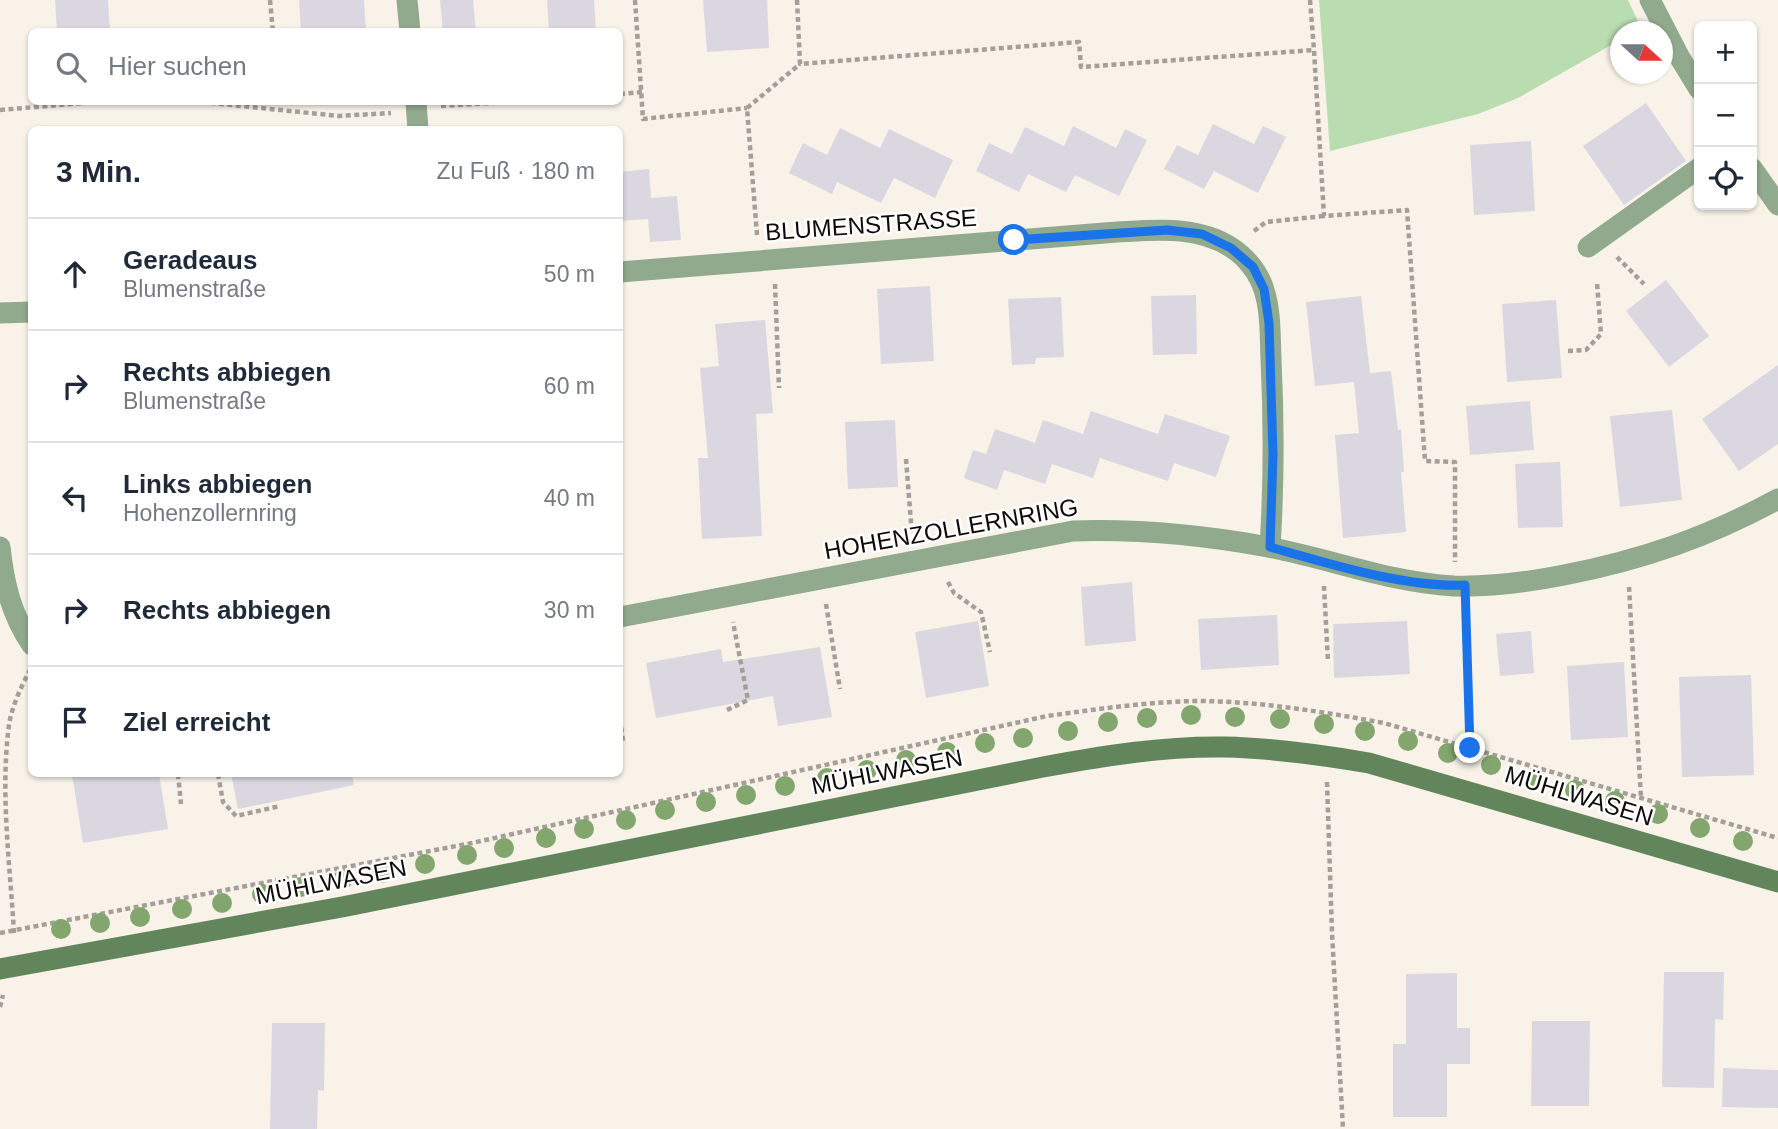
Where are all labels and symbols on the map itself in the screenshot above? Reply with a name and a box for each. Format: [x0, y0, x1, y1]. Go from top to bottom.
north arrow [1610, 21, 1673, 84]
street label: BLUMENSTRASSE [764, 204, 978, 245]
route start [998, 224, 1029, 255]
street label: HOHENZOLLERNRING [822, 493, 1080, 564]
route end [1454, 732, 1485, 763]
street label: MÜHLWASEN [809, 744, 965, 799]
street label: MÜHLWASEN [1502, 760, 1656, 831]
street label: MÜHLWASEN [253, 854, 409, 909]

